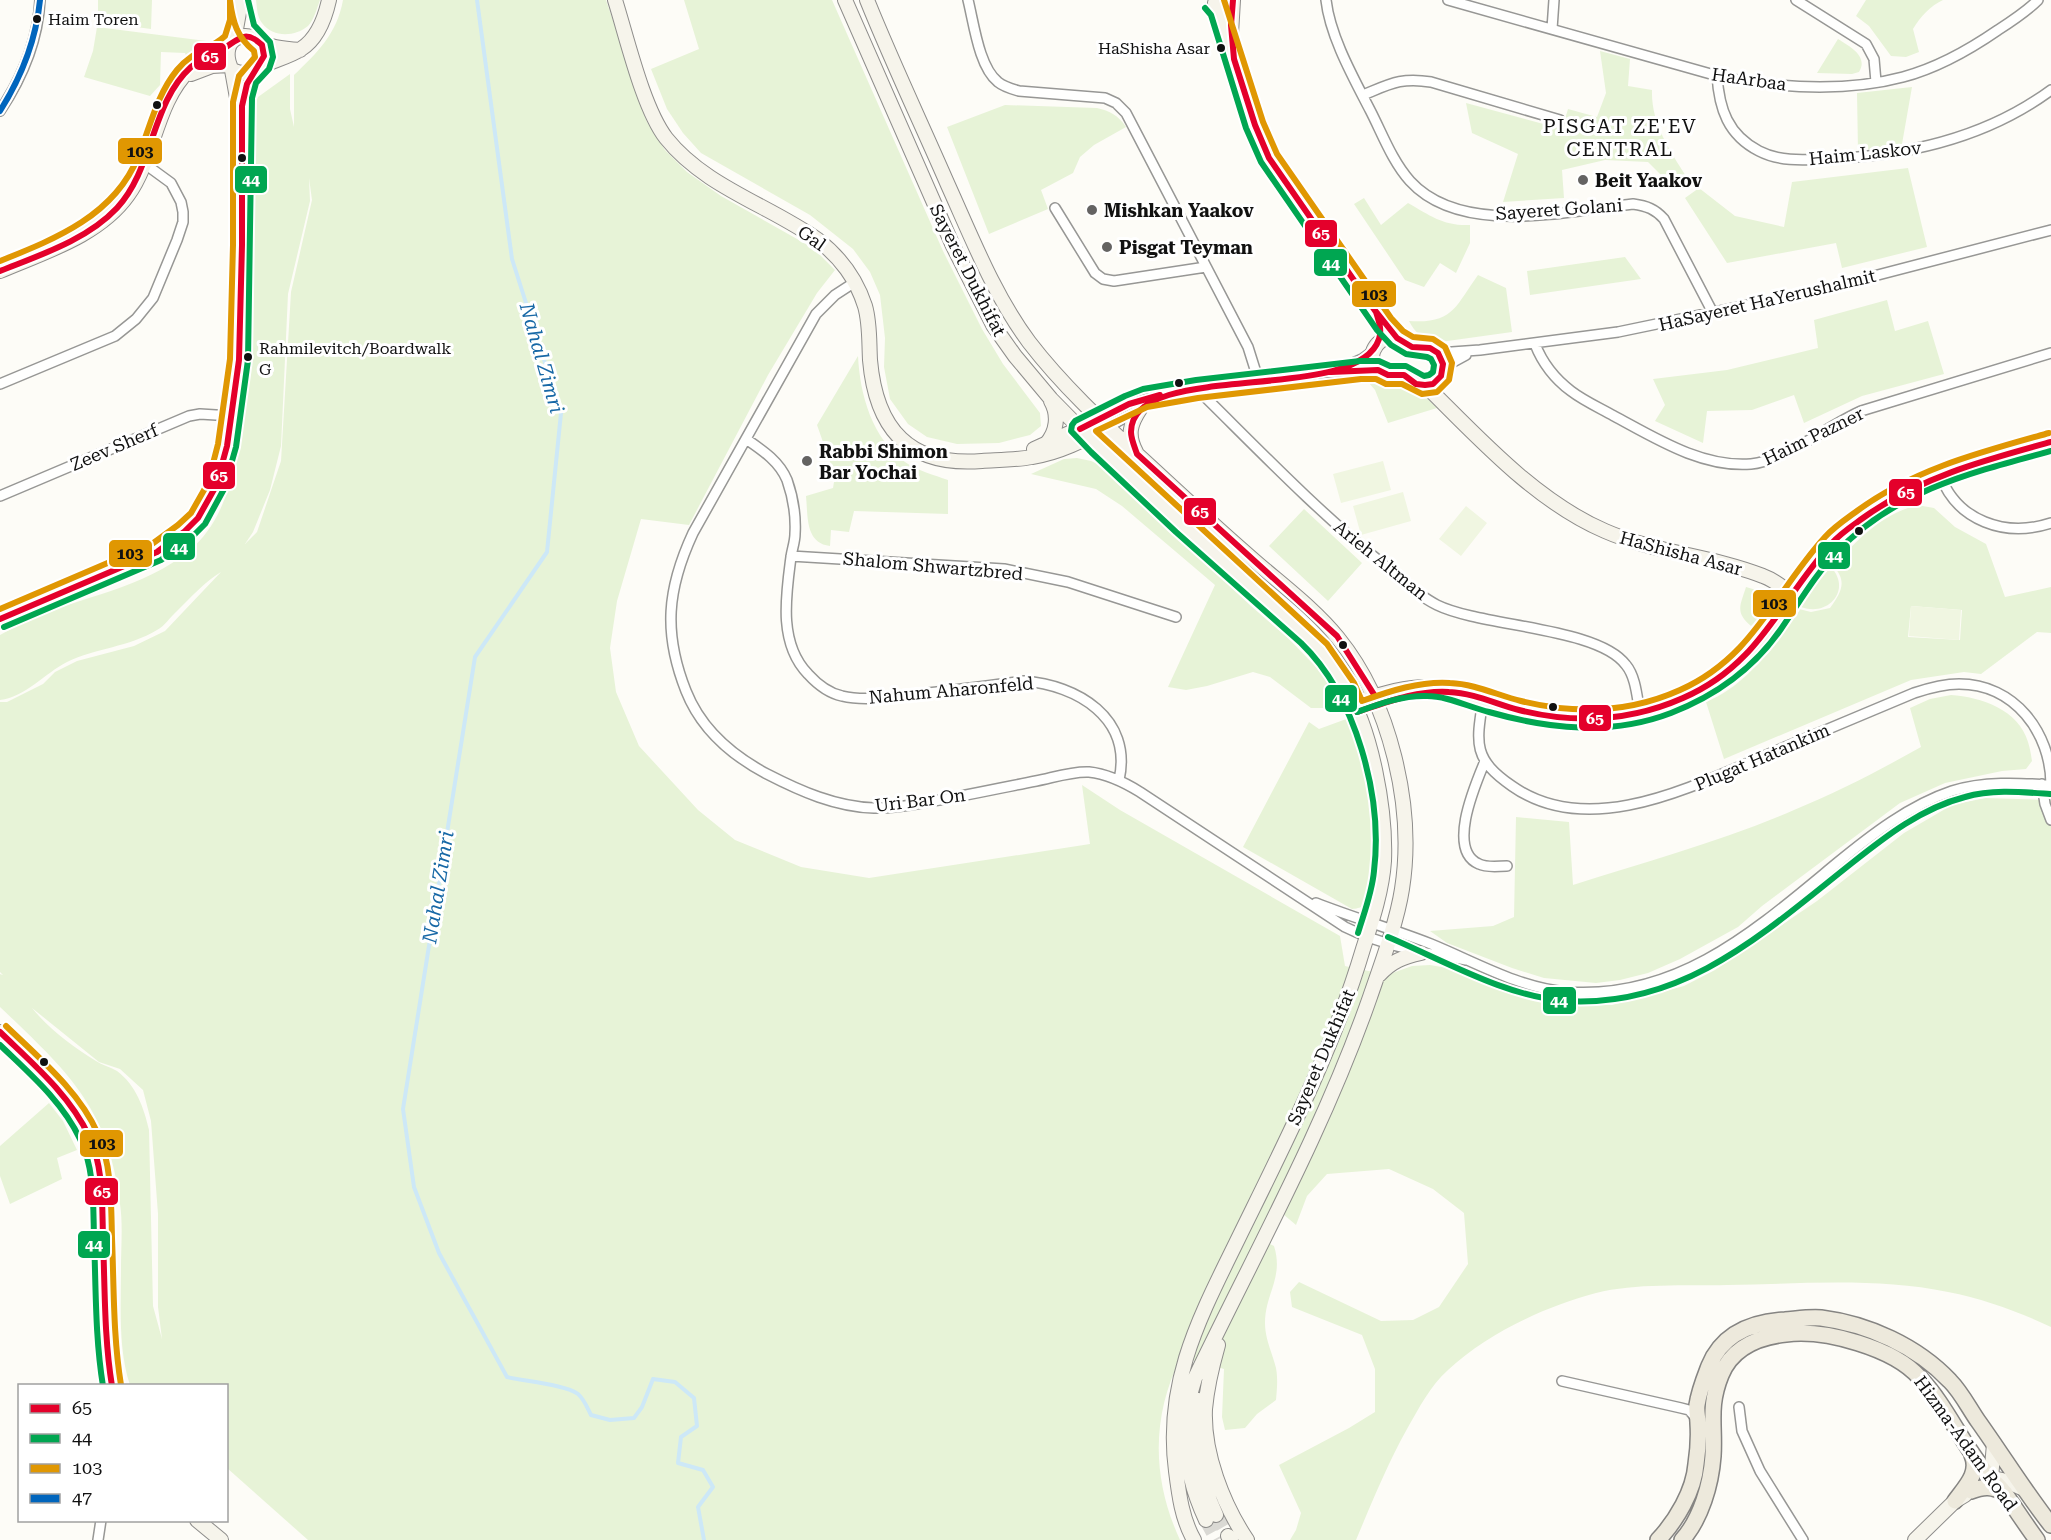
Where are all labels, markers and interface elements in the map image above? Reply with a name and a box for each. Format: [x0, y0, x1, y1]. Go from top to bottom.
place label: Haim Toren [48, 10, 139, 29]
marker: Haim Toren [31, 13, 43, 25]
place label: HaShisha Asar [1098, 39, 1210, 58]
line badge: 65 [193, 42, 227, 71]
marker: HaShisha Asar [1215, 42, 1227, 54]
text: 65 [201, 47, 219, 66]
street label: HaArbaa [1710, 63, 1788, 95]
unlabelled marker [151, 99, 163, 111]
district label: PISGAT ZE'EV CENTRAL [1543, 114, 1697, 161]
line badge: 103 [117, 137, 163, 165]
street label: Haim Laskov [1808, 137, 1923, 169]
text: 103 [127, 142, 153, 161]
unlabelled marker [236, 152, 248, 164]
line badge: 44 [234, 165, 268, 194]
text: 44 [242, 170, 260, 189]
place label: Beit Yaakov [1595, 170, 1703, 191]
marker: Beit Yaakov [1576, 173, 1590, 187]
street label: Sayeret Golani [1495, 194, 1623, 224]
street label: Sayeret Dukhifat [926, 200, 1011, 340]
place label: Mishkan Yaakov [1104, 200, 1254, 221]
marker: Mishkan Yaakov [1085, 203, 1099, 217]
line badge: 65 [1304, 219, 1338, 248]
street label: Gal [794, 221, 831, 255]
text: 65 [1312, 224, 1330, 243]
place label: Pisgat Teyman [1119, 237, 1253, 258]
marker: Pisgat Teyman [1100, 240, 1114, 254]
line badge: 44 [1313, 248, 1348, 277]
text: 44 [1322, 254, 1340, 273]
street label: HaSayeret HaYerushalmit [1656, 265, 1878, 335]
line badge: 103 [1351, 280, 1397, 308]
text: 103 [1361, 285, 1387, 304]
water label: Nahal Zimri [515, 299, 569, 416]
place label: Rahmilevitch/Boardwalk G [259, 339, 451, 379]
marker: Rahmilevitch/Boardwalk G [242, 351, 254, 363]
unlabelled marker [1173, 377, 1185, 389]
street label: Haim Pazner [1759, 403, 1867, 469]
street label: Zeev Sherf [67, 419, 162, 475]
place label: Rabbi Shimon Bar Yochai [819, 441, 948, 483]
marker: Rabbi Shimon Bar Yochai [800, 454, 814, 468]
line badge: 65 [202, 461, 236, 490]
text: 65 [210, 466, 228, 485]
line badge: 65 [1888, 478, 1923, 507]
text: 65 [1897, 483, 1915, 502]
line badge: 65 [1183, 497, 1217, 526]
text: 65 [1191, 502, 1209, 521]
street label: Arieh Altman [1330, 516, 1432, 604]
unlabelled marker [1853, 525, 1865, 537]
street label: HaShisha Asar [1617, 527, 1745, 579]
line badge: 44 [162, 532, 196, 561]
text: 44 [170, 538, 188, 557]
line badge: 103 [108, 539, 153, 568]
line badge: 44 [1817, 541, 1851, 570]
text: 103 [117, 544, 143, 563]
text: 44 [1825, 546, 1843, 565]
street label: Shalom Shwartzbred [842, 548, 1024, 584]
line badge: 103 [1752, 589, 1797, 618]
text: 103 [1761, 594, 1787, 613]
unlabelled marker [1337, 639, 1349, 651]
street label: Nahum Aharonfeld [868, 672, 1035, 708]
line badge: 44 [1324, 684, 1358, 713]
text: 44 [1332, 689, 1350, 708]
unlabelled marker [1547, 701, 1559, 713]
line badge: 65 [1578, 704, 1612, 732]
text: 65 [1586, 709, 1604, 728]
street label: Plugat Hatankim [1691, 719, 1833, 795]
street label: Uri Bar On [873, 784, 967, 816]
water label: Nahal Zimri [417, 829, 459, 946]
street label: Sayeret Dukhifat [1283, 986, 1359, 1128]
line badge: 44 [1542, 986, 1577, 1015]
text: 44 [1550, 991, 1568, 1010]
unlabelled marker [38, 1056, 50, 1068]
line badge: 103 [79, 1129, 124, 1158]
text: 103 [89, 1134, 115, 1153]
line badge: 65 [84, 1177, 119, 1206]
text: 65 [93, 1182, 111, 1201]
line badge: 44 [77, 1230, 111, 1259]
text: 44 [85, 1235, 103, 1254]
street label: Hizma-Adam Road [1910, 1371, 2022, 1515]
legend [18, 1384, 228, 1522]
text: 65 [72, 1397, 92, 1418]
text: 44 [72, 1427, 92, 1448]
text: 103 [72, 1457, 102, 1478]
text: 47 [72, 1487, 92, 1508]

